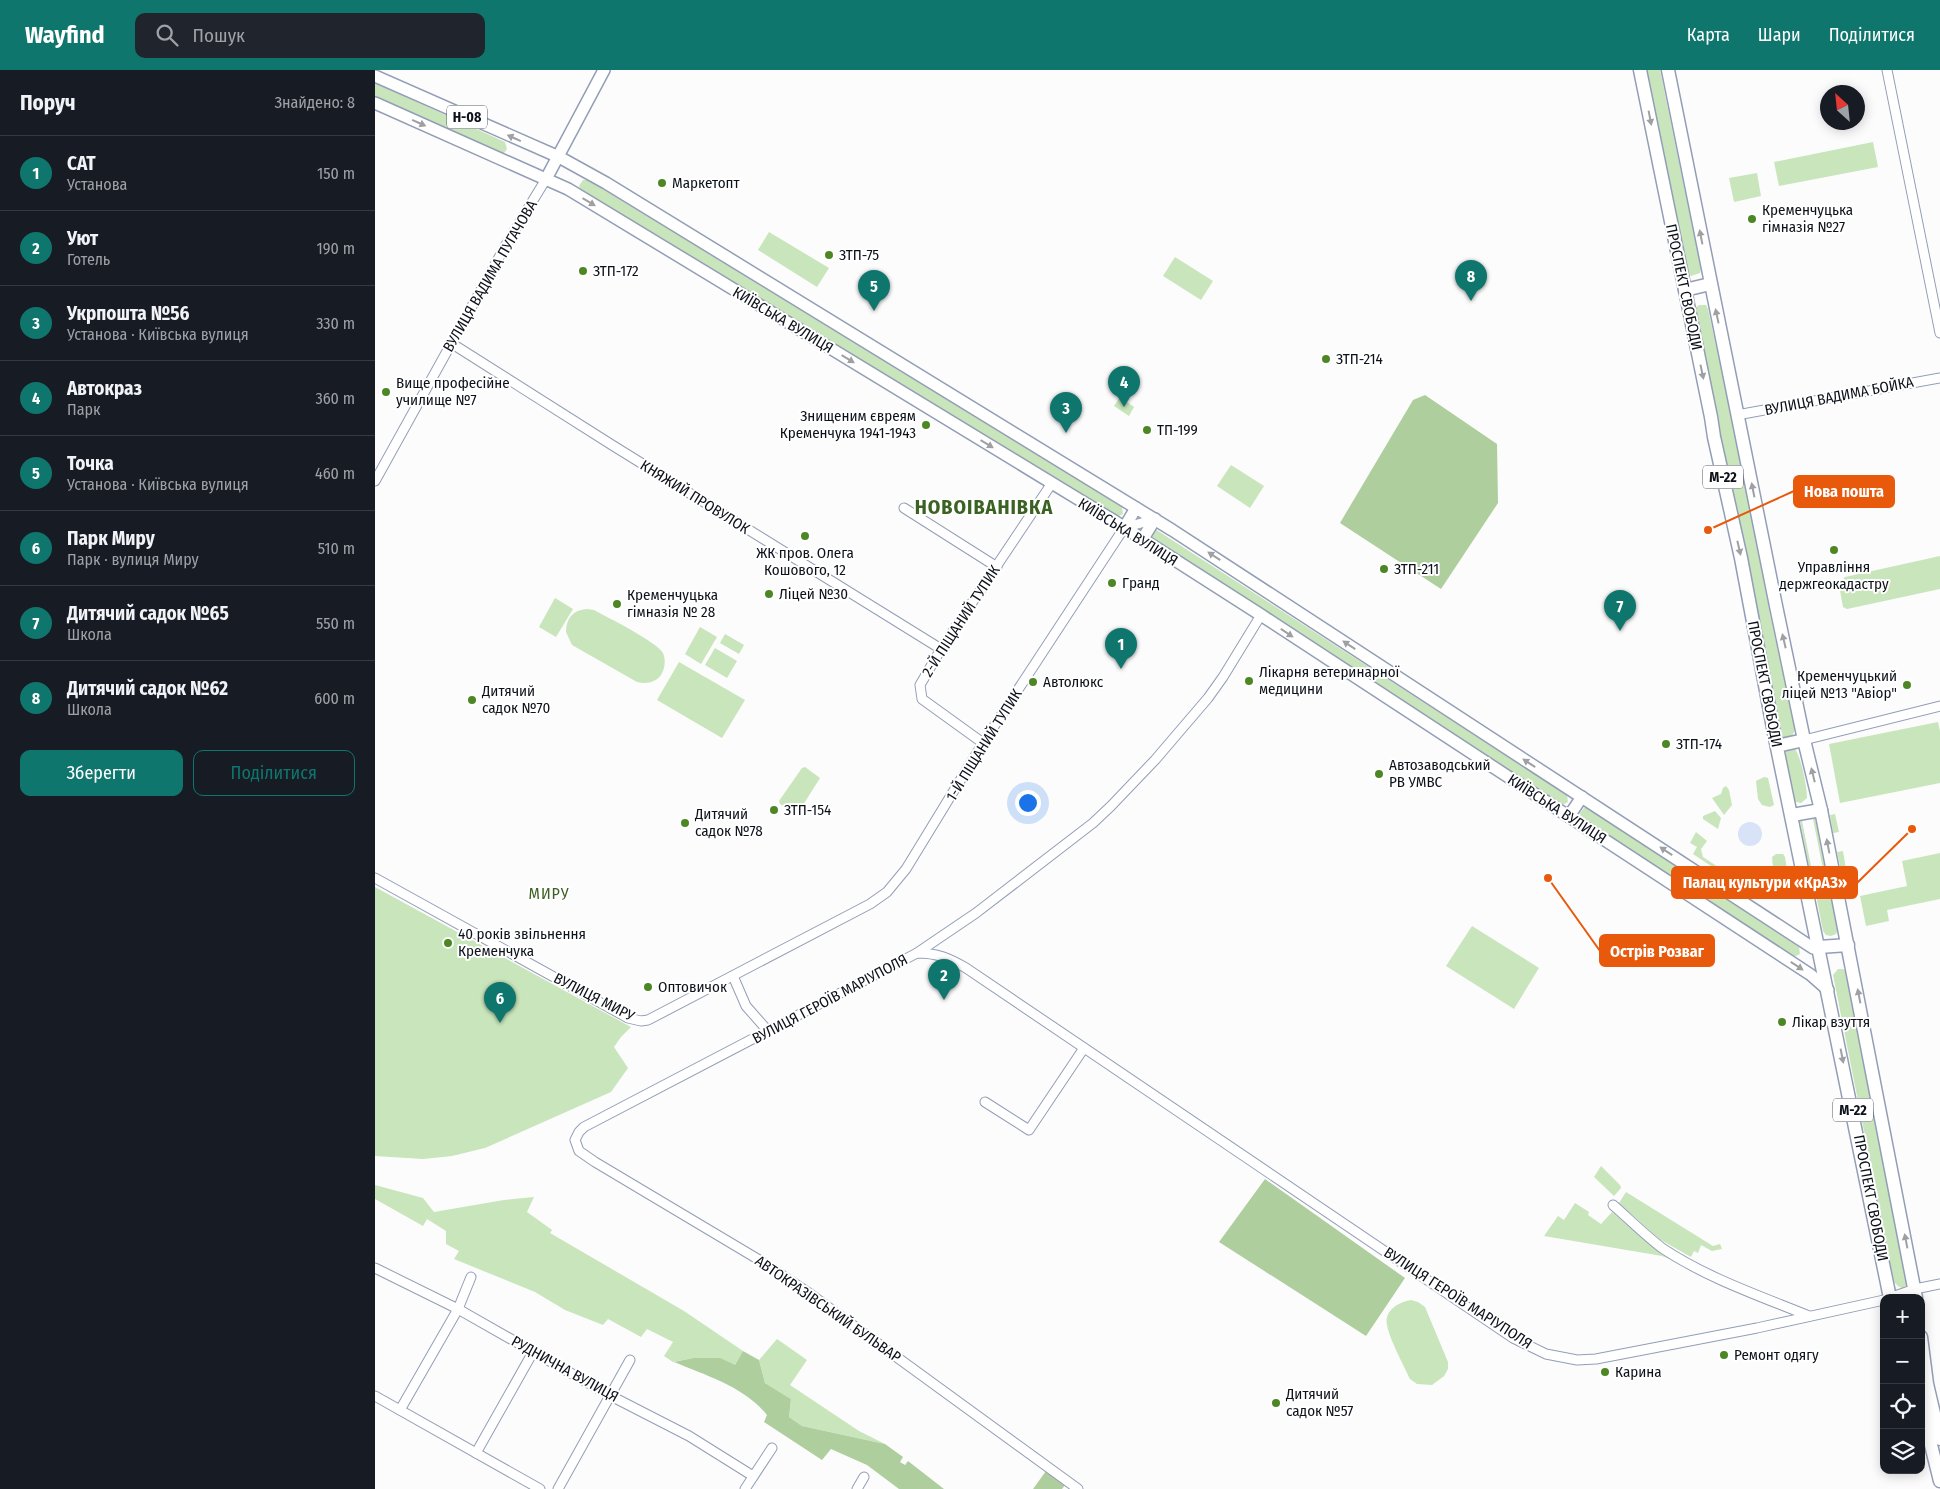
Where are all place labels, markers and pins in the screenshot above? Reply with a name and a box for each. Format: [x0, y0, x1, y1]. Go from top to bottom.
place label: Маркетопт [672, 174, 741, 192]
marker: Маркетопт [656, 177, 668, 189]
place label: Кременчуцька гімназія №27 [1762, 201, 1853, 236]
marker: Кременчуцька гімназія №27 [1746, 213, 1758, 225]
place label: ЗТП-75 [839, 246, 879, 264]
marker: ЗТП-75 [823, 249, 835, 261]
pin: 8 [1455, 260, 1487, 301]
place label: ЗТП-172 [593, 262, 639, 280]
marker: ЗТП-172 [577, 265, 589, 277]
pin: 5 [858, 270, 890, 311]
place label: ЗТП-214 [1336, 350, 1383, 368]
marker: ЗТП-214 [1320, 353, 1332, 365]
pin: 4 [1108, 366, 1140, 407]
place label: Вище професійне училище №7 [396, 374, 510, 409]
marker: Вище професійне училище №7 [380, 386, 392, 398]
pin: 3 [1050, 392, 1082, 433]
place label: Знищеним євреям Кременчука 1941-1943 [780, 407, 916, 442]
marker: Знищеним євреям Кременчука 1941-1943 [920, 419, 932, 431]
place label: ТП-199 [1157, 421, 1198, 439]
marker: ТП-199 [1141, 424, 1153, 436]
callout: Нова пошта [1794, 476, 1894, 507]
marker: ЖК пров. Олега Кошового, 12 [799, 530, 811, 542]
place label: ЖК пров. Олега Кошового, 12 [756, 544, 854, 579]
marker: Управлiння держгеокадастру [1828, 544, 1840, 556]
place label: Управлiння держгеокадастру [1779, 558, 1889, 593]
place label: ЗТП-211 [1394, 560, 1439, 578]
marker: ЗТП-211 [1378, 563, 1390, 575]
place label: Гранд [1122, 574, 1160, 592]
marker: Гранд [1106, 577, 1118, 589]
place label: Ліцей №30 [779, 585, 848, 603]
place label: Кременчуцька гімназія № 28 [627, 586, 718, 621]
marker: Ліцей №30 [763, 588, 775, 600]
pin: 7 [1604, 590, 1636, 631]
marker: Кременчуцька гімназія № 28 [611, 598, 623, 610]
pin: 1 [1105, 628, 1137, 669]
place label: Лікарня ветеринарної медицини [1259, 663, 1401, 698]
place label: Кременчуцький ліцей №13 "Авіор" [1782, 667, 1897, 702]
place label: Автолюкс [1043, 673, 1104, 691]
marker: Лікарня ветеринарної медицини [1243, 675, 1255, 687]
marker: Автолюкс [1027, 676, 1039, 688]
marker: Кременчуцький ліцей №13 "Авіор" [1901, 679, 1913, 691]
place label: Дитячий садок №70 [481, 682, 550, 717]
marker: Дитячий садок №70 [466, 694, 478, 706]
place label: ЗТП-174 [1676, 735, 1722, 753]
marker: ЗТП-174 [1660, 738, 1672, 750]
place label: Автозаводський РВ УМВС [1389, 756, 1491, 791]
marker: Автозаводський РВ УМВС [1373, 768, 1385, 780]
place label: ЗТП-154 [784, 801, 831, 819]
marker: ЗТП-154 [768, 804, 780, 816]
place label: Дитячий садок №78 [694, 805, 763, 840]
marker: Дитячий садок №78 [679, 817, 691, 829]
callout: Палац культури «КрАЗ» [1672, 867, 1857, 898]
place label: 40 рокiв звiльнення Кременчука [458, 925, 586, 960]
callout: Острів Розваг [1600, 935, 1714, 966]
marker: 40 рокiв звiльнення Кременчука [442, 937, 454, 949]
pin: 2 [928, 959, 960, 1000]
place label: Оптовичок [658, 978, 727, 996]
marker: Оптовичок [642, 981, 654, 993]
pin: 6 [484, 982, 516, 1023]
place label: Лікар взуття [1792, 1013, 1870, 1031]
marker: Лікар взуття [1776, 1016, 1788, 1028]
place label: Ремонт одягу [1734, 1346, 1819, 1364]
marker: Ремонт одягу [1718, 1349, 1730, 1361]
place label: Карина [1615, 1363, 1662, 1381]
marker: Карина [1599, 1366, 1611, 1378]
place label: Дитячий садок №57 [1285, 1385, 1353, 1420]
marker: Дитячий садок №57 [1270, 1397, 1282, 1409]

